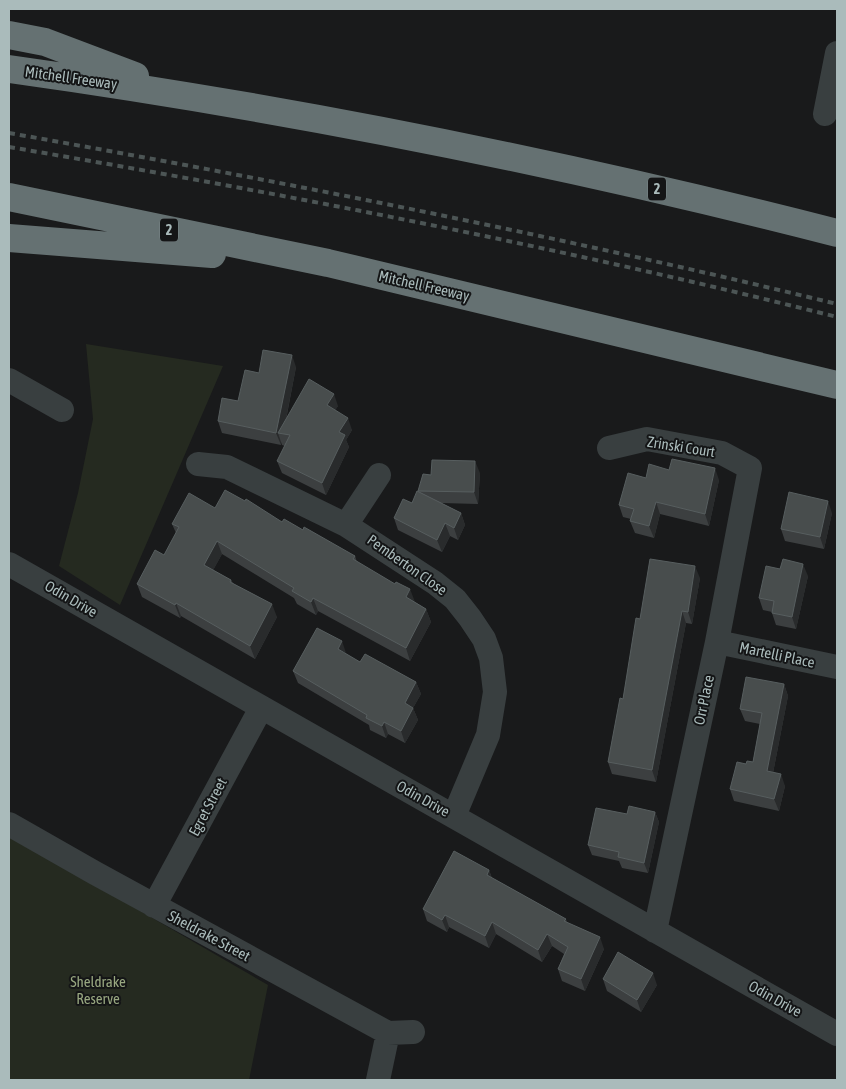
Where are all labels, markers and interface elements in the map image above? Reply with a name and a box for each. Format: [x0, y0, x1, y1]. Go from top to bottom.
street label: Mitchell Freeway [24, 63, 118, 92]
road number: 2 [648, 178, 666, 200]
road number: 2 [160, 218, 178, 242]
street label: Mitchell Freeway [377, 267, 471, 304]
street label: Zrinski Court [646, 433, 716, 460]
street label: Pemberton Close [364, 531, 451, 598]
street label: Odin Drive [42, 577, 101, 620]
street label: Martelli Place [738, 638, 816, 671]
street label: Orr Place [690, 673, 717, 726]
street label: Egret Street [185, 775, 230, 839]
street label: Odin Drive [394, 777, 453, 820]
street label: Sheldrake Street [165, 907, 253, 964]
park label: Sheldrake Reserve [70, 973, 126, 1007]
street label: Odin Drive [746, 977, 805, 1020]

